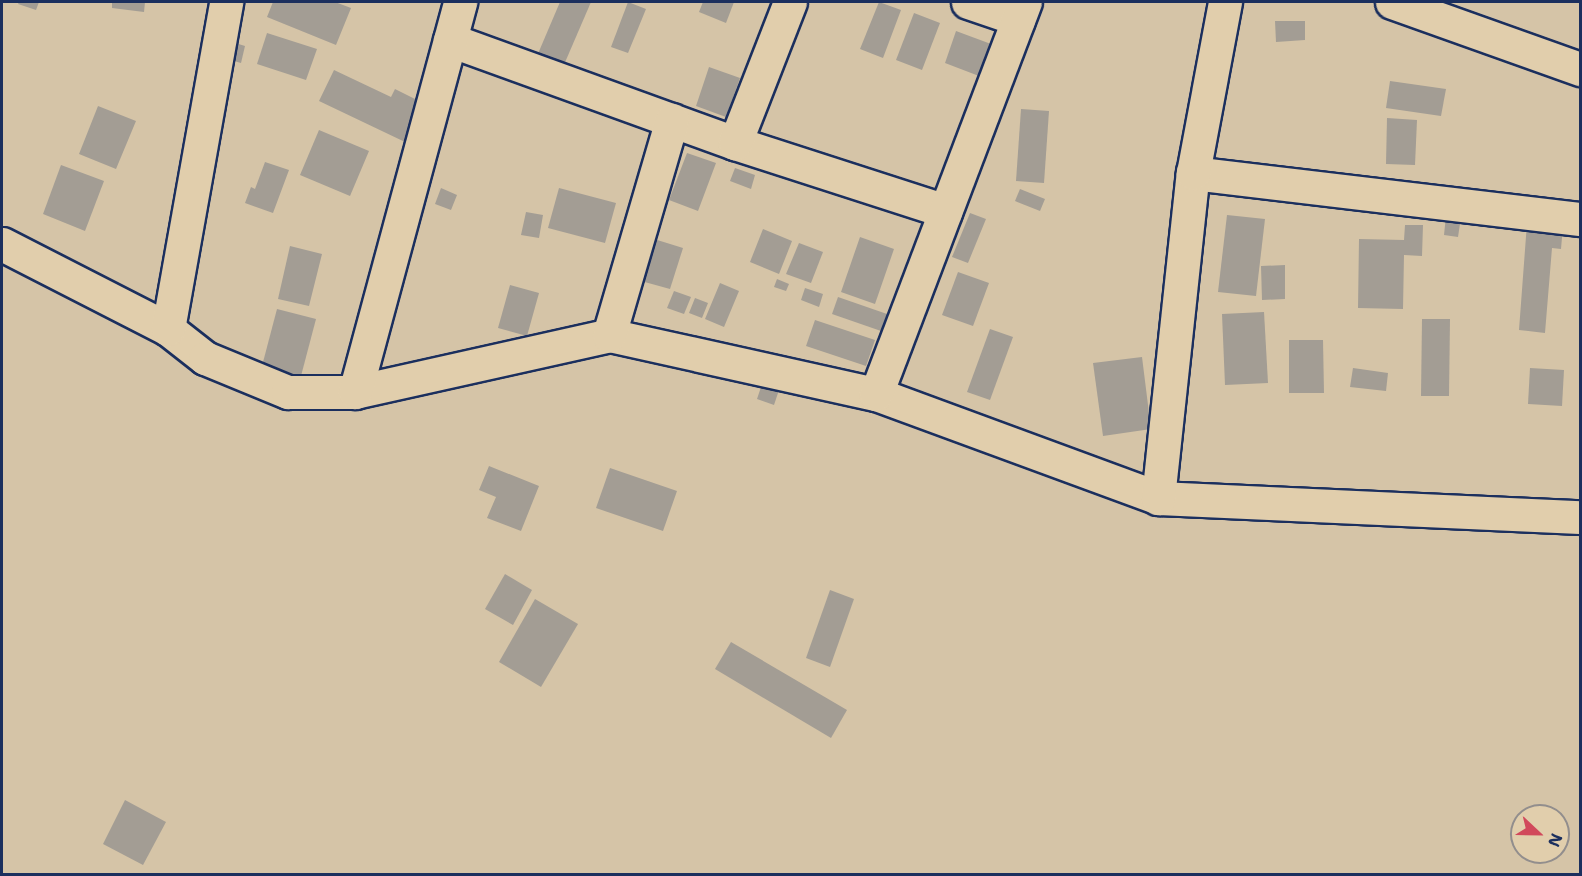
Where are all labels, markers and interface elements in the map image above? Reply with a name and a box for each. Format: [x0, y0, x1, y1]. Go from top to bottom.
north arrow [1510, 804, 1570, 864]
text: N [1543, 830, 1567, 850]

